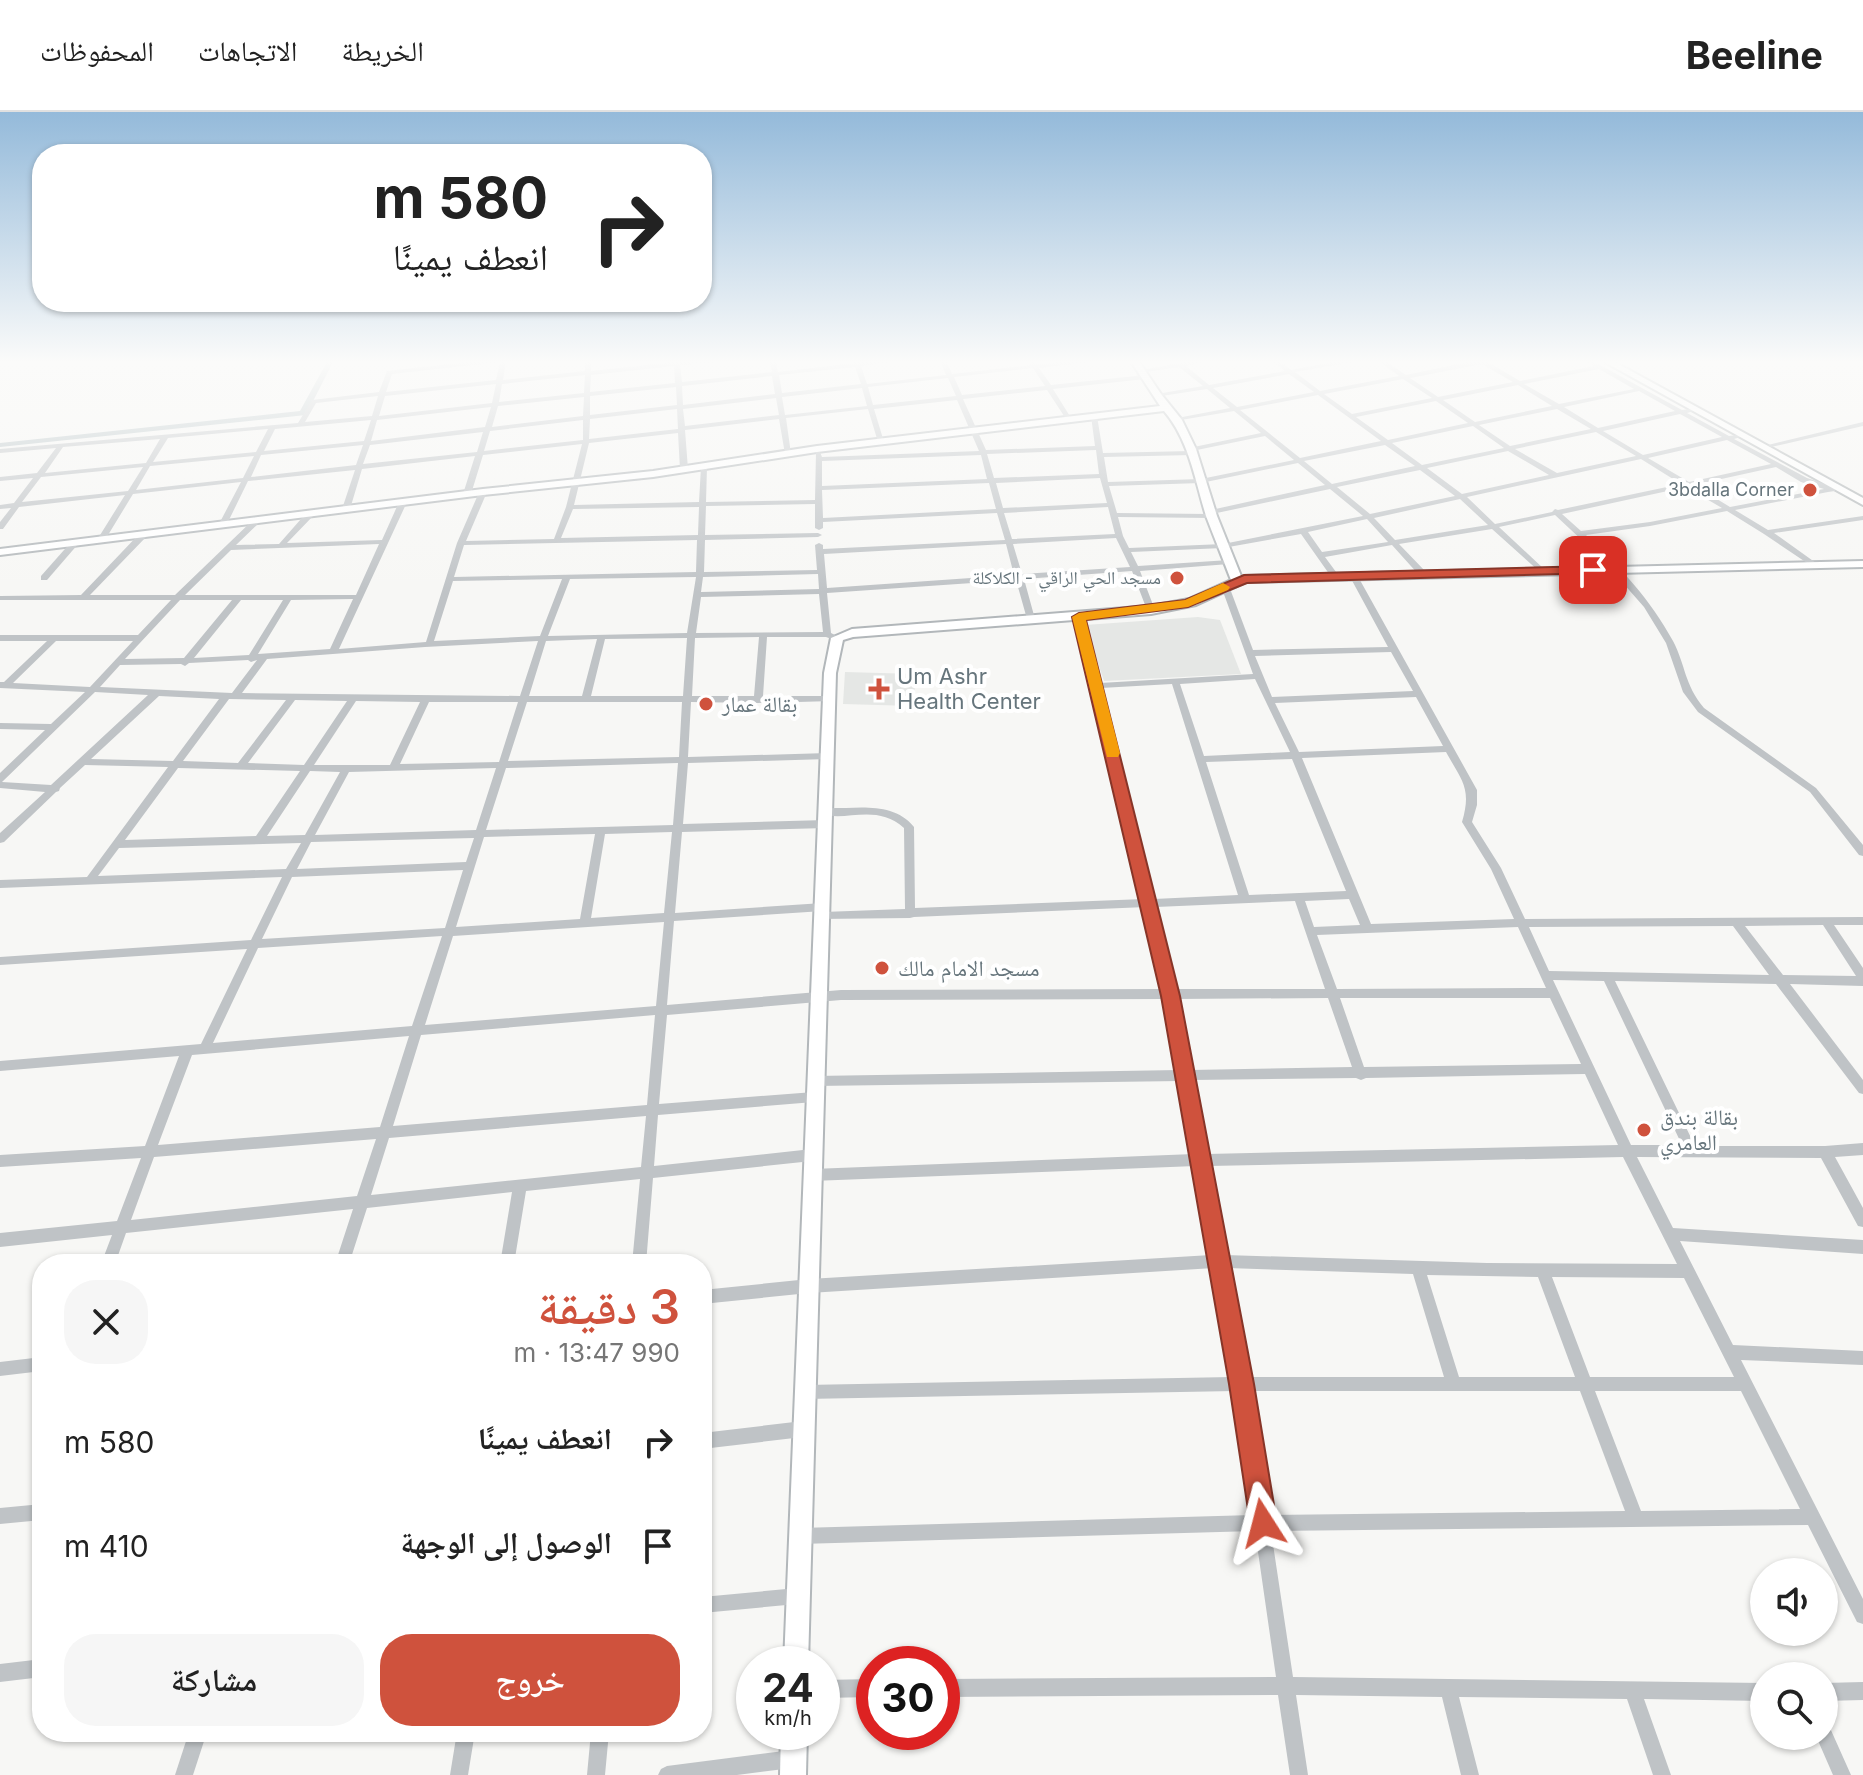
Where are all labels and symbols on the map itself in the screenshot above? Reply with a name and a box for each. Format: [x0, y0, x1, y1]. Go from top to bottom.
place label: 3bdalla Corner [1668, 479, 1794, 500]
marker: 3bdalla Corner [1801, 481, 1819, 499]
pin [1559, 536, 1627, 604]
place label: مسجد الحي الراقي - الكلاكلة [972, 567, 1161, 593]
marker: مسجد الحي الراقي - الكلاكلة [1168, 569, 1186, 587]
place label: Um Ashr Health Center [897, 663, 1041, 714]
marker: Um Ashr Health Center [868, 678, 890, 700]
place label: بقالة عمار [721, 691, 797, 717]
marker: بقالة عمار [697, 695, 715, 713]
place label: مسجد الامام مالك [898, 955, 1040, 983]
marker: مسجد الامام مالك [873, 959, 891, 977]
place label: بقالة بندق العامري [1660, 1104, 1738, 1160]
marker: بقالة بندق العامري [1635, 1121, 1653, 1139]
position arrow [1221, 1481, 1305, 1565]
speed limit sign: 30 [856, 1646, 960, 1750]

